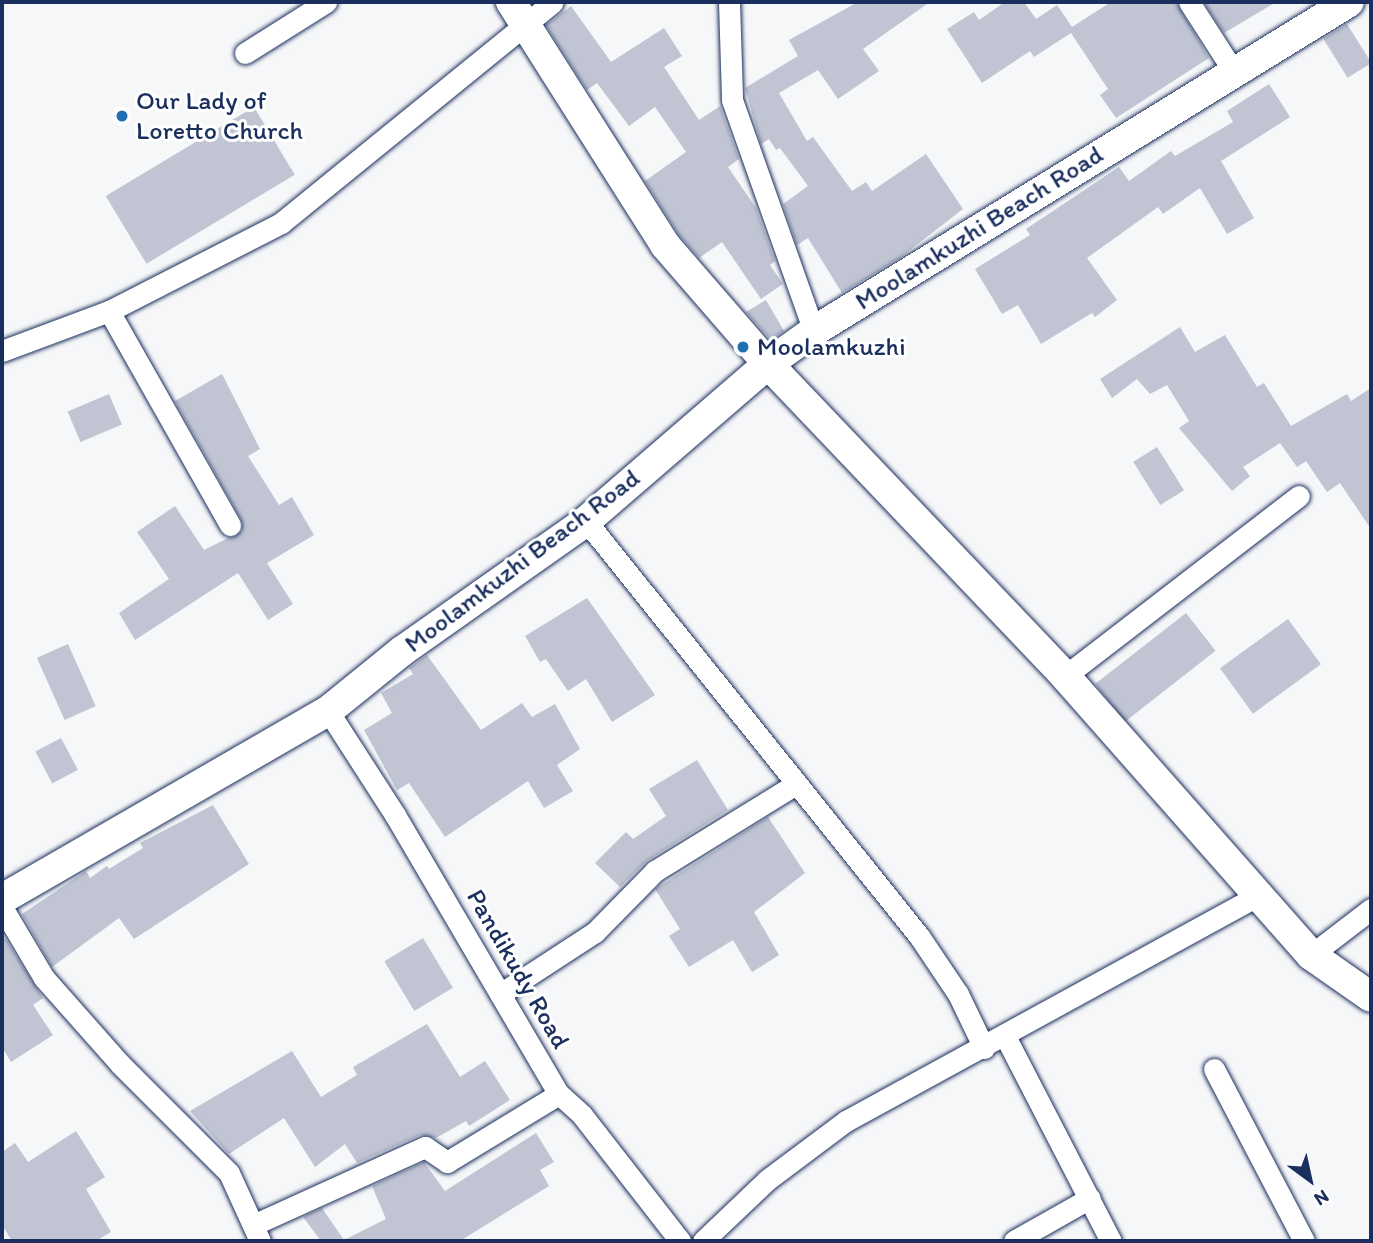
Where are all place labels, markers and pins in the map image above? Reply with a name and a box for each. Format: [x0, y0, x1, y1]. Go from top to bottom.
place label: Our Lady of Loretto Church [136, 85, 304, 146]
marker: Our Lady of Loretto Church [114, 108, 130, 124]
place label: Moolamkuzhi [757, 331, 906, 363]
marker: Moolamkuzhi [735, 339, 751, 355]

